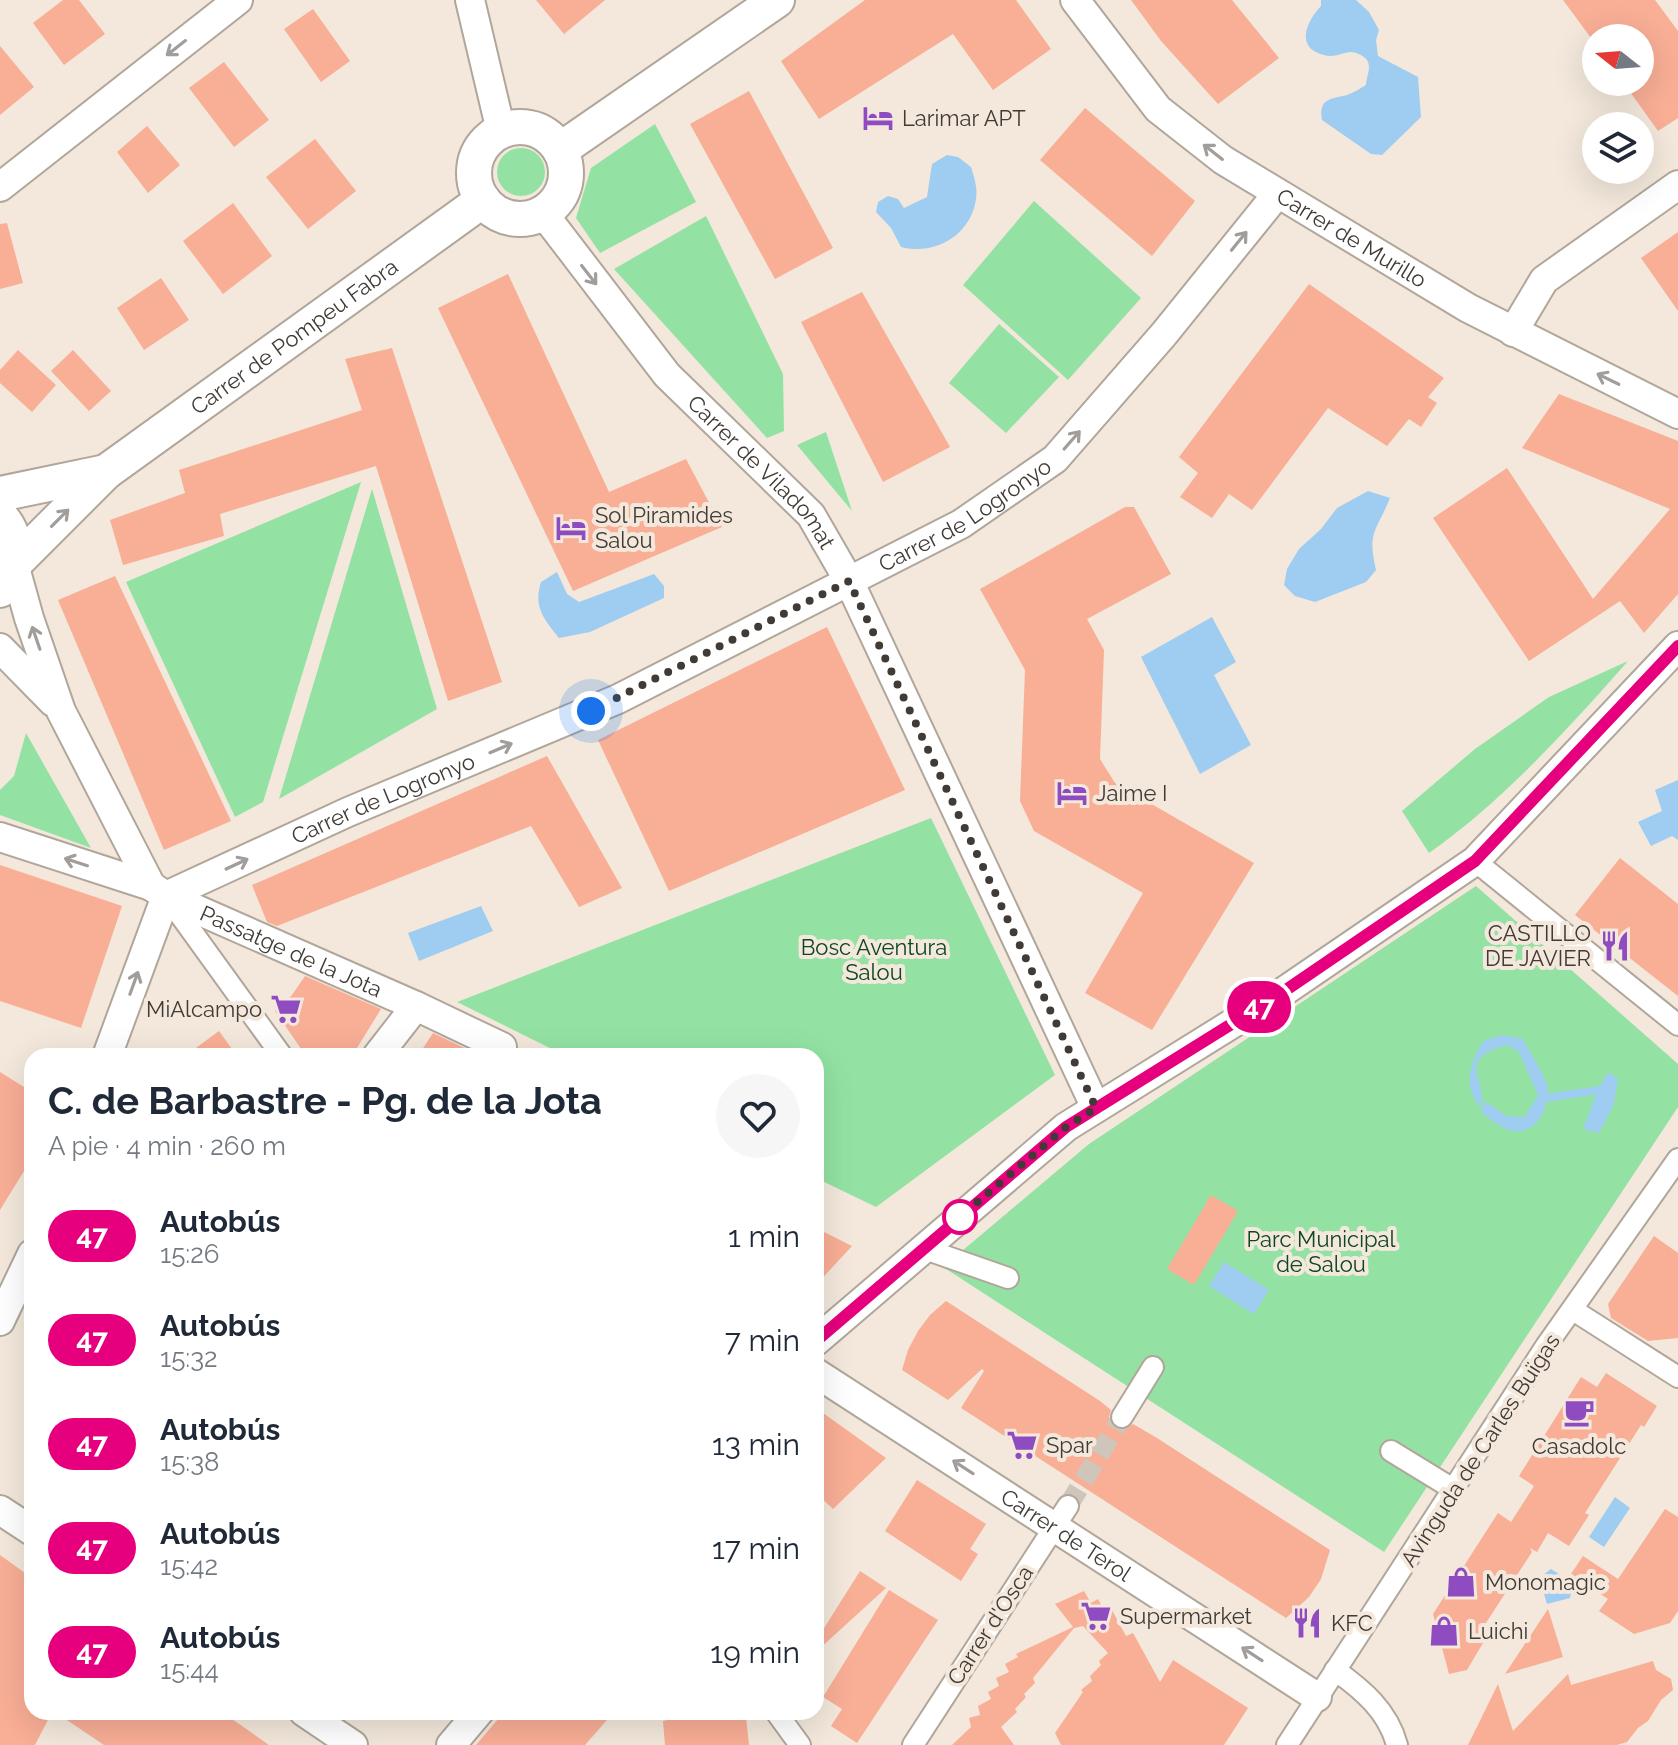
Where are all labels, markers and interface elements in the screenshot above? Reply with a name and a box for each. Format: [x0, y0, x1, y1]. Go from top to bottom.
north arrow [1582, 24, 1654, 96]
map controls [1582, 24, 1654, 184]
one-way arrow [166, 40, 187, 57]
hotel icon: Larimar APT [861, 101, 895, 135]
place label: Larimar APT [902, 105, 1026, 131]
button: layers [1582, 112, 1654, 184]
one-way arrow [1203, 143, 1224, 160]
street label: Carrer de Murillo [1272, 183, 1431, 293]
one-way arrow [1231, 231, 1248, 252]
street label: Carrer de Pompeu Fabra [185, 253, 403, 420]
one-way arrow [580, 264, 598, 285]
one-way arrow [1597, 371, 1621, 386]
street label: Carrer de Viladomat [682, 390, 841, 554]
one-way arrow [1062, 430, 1080, 450]
street label: Carrer de Logronyo [874, 453, 1056, 577]
place label: Sol Piramides Salou [595, 502, 733, 553]
one-way arrow [50, 509, 69, 528]
hotel icon: Sol Piramides Salou [554, 511, 588, 545]
one-way arrow [27, 626, 42, 651]
your location [571, 691, 611, 731]
one-way arrow [488, 740, 513, 755]
street label: Carrer de Logronyo [287, 747, 479, 849]
hotel icon: Jaime I [1055, 776, 1089, 810]
place label: Jaime I [1096, 780, 1167, 806]
one-way arrow [64, 853, 89, 868]
one-way arrow [224, 855, 249, 870]
street label: Passatge de la Jota [196, 900, 386, 1002]
place label: CASTILLO DE JAVIER [1485, 920, 1591, 971]
restaurant icon: CASTILLO DE JAVIER [1598, 929, 1632, 963]
park label: Bosc Aventura Salou [801, 934, 947, 985]
one-way arrow [128, 971, 142, 996]
line badge: 47 [1223, 981, 1295, 1033]
text: 47 [1243, 990, 1275, 1023]
supermarket icon: MiAlcampo [269, 992, 303, 1026]
place label: MiAlcampo [146, 996, 262, 1022]
button: heart [716, 1074, 800, 1158]
text: C. de Barbastre - Pg. de la Jota [48, 1078, 602, 1123]
text: A pie · 4 min · 260 m [48, 1131, 286, 1161]
unlabelled marker [943, 1200, 977, 1234]
text: Autobús [160, 1204, 280, 1239]
text: 47 [76, 1219, 108, 1252]
text: 1 min [728, 1219, 800, 1254]
park label: Parc Municipal de Salou [1246, 1226, 1396, 1277]
text: 15:26 [160, 1239, 219, 1269]
text: Autobús [160, 1308, 280, 1343]
text: 47 [76, 1323, 108, 1356]
text: 7 min [725, 1323, 800, 1358]
street label: Avinguda de Carles Buïgas [1395, 1329, 1565, 1571]
text: 15:32 [160, 1343, 218, 1373]
cafe icon: Casadolc [1562, 1395, 1596, 1429]
text: Autobús [160, 1412, 280, 1447]
text: 47 [76, 1427, 108, 1460]
text: 13 min [712, 1427, 800, 1462]
supermarket icon: Spar [1005, 1428, 1039, 1462]
place label: Spar [1046, 1432, 1093, 1458]
place label: Casadolc [1532, 1433, 1626, 1459]
text: 15:38 [160, 1447, 220, 1477]
one-way arrow [952, 1459, 975, 1475]
street label: Carrer de Terol [996, 1483, 1136, 1586]
text: Autobús [160, 1516, 280, 1551]
text: 47 [76, 1531, 108, 1564]
text: 17 min [712, 1531, 800, 1566]
text: 15:42 [160, 1551, 218, 1581]
street label: Carrer d'Osca [942, 1560, 1038, 1690]
shop icon: Monomagic [1444, 1565, 1478, 1599]
place label: Monomagic [1485, 1569, 1606, 1595]
supermarket icon: Supermarket [1079, 1599, 1113, 1633]
place label: Supermarket [1120, 1603, 1252, 1629]
restaurant icon: KFC [1290, 1606, 1324, 1640]
place label: KFC [1331, 1610, 1373, 1636]
shop icon: Luichi [1427, 1614, 1461, 1648]
place label: Luichi [1468, 1618, 1528, 1644]
text: Autobús [160, 1620, 280, 1655]
text: 47 [76, 1635, 108, 1668]
text: 19 min [710, 1635, 800, 1670]
one-way arrow [1241, 1646, 1264, 1662]
text: 15:44 [160, 1655, 219, 1685]

